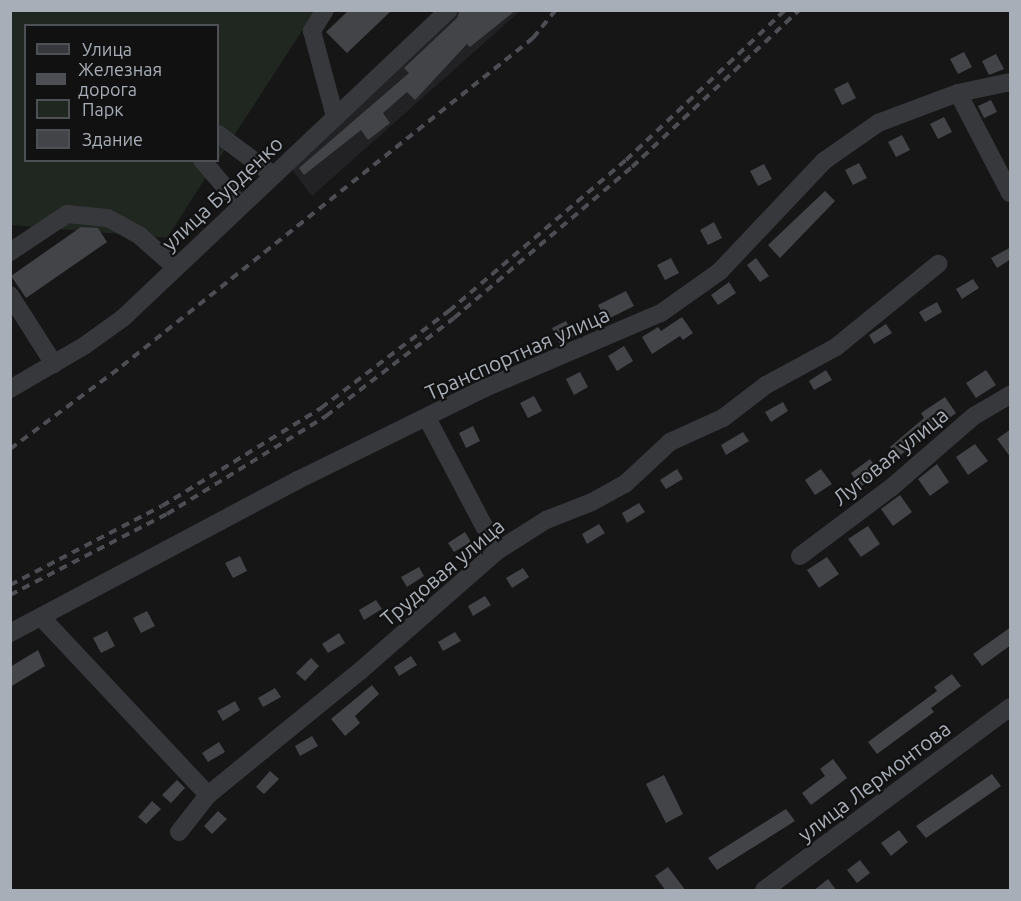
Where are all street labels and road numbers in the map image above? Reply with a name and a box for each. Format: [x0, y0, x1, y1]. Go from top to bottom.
street label: улица Бурденко [156, 130, 288, 256]
street label: Транспортная улица [421, 301, 613, 405]
street label: Луговая улица [827, 402, 953, 510]
street label: Трудовая улица [375, 513, 509, 631]
street label: улица Лермонтова [793, 715, 955, 847]

